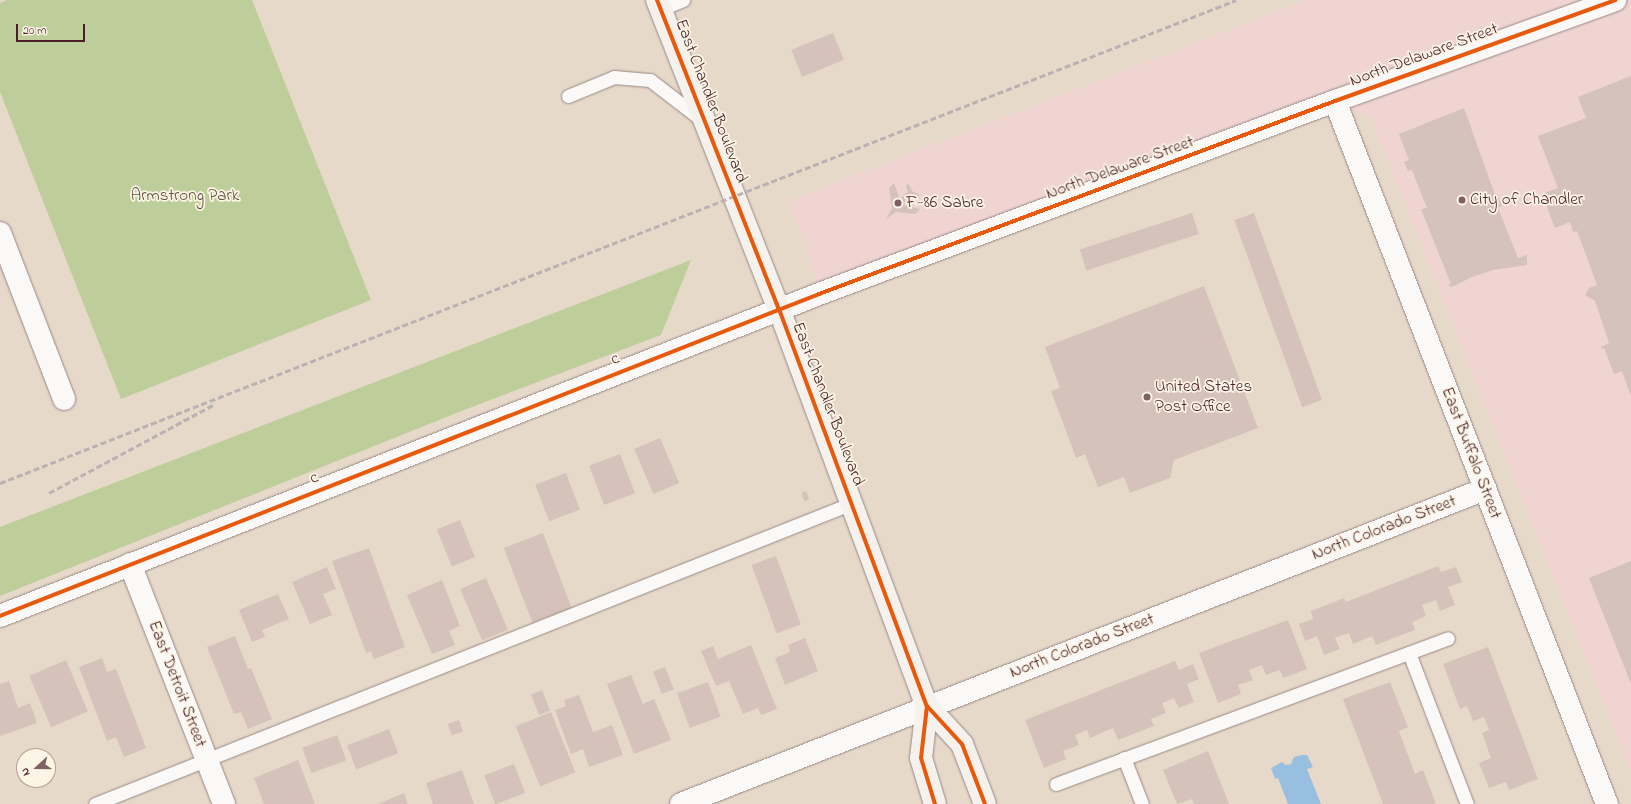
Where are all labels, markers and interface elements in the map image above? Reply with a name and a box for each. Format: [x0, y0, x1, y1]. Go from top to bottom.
scale bar [18, 16, 87, 42]
street label: East Chandler Boulevard [670, 16, 752, 186]
street label: North Delaware Street [1347, 19, 1501, 91]
text: 20 m [23, 22, 46, 40]
street label: North Delaware Street [1043, 132, 1197, 204]
park label: Armstrong Park [131, 186, 239, 206]
place label: City of Chandler [1470, 190, 1583, 210]
place label: F-86 Sabre [906, 193, 983, 213]
marker: City of Chandler [1457, 195, 1467, 205]
marker: F-86 Sabre [893, 198, 903, 208]
street label: East Chandler Boulevard [787, 319, 869, 489]
street label: c [608, 348, 622, 370]
place label: United States Post Office [1155, 377, 1252, 417]
street label: East Buffalo Street [1437, 384, 1505, 522]
marker: United States Post Office [1142, 392, 1152, 402]
street label: c [307, 467, 321, 489]
street label: North Colorado Street [1309, 491, 1459, 565]
street label: North Colorado Street [1007, 609, 1157, 683]
street label: East Detroit Street [143, 618, 211, 750]
north arrow [16, 748, 56, 788]
text: N [17, 766, 35, 778]

